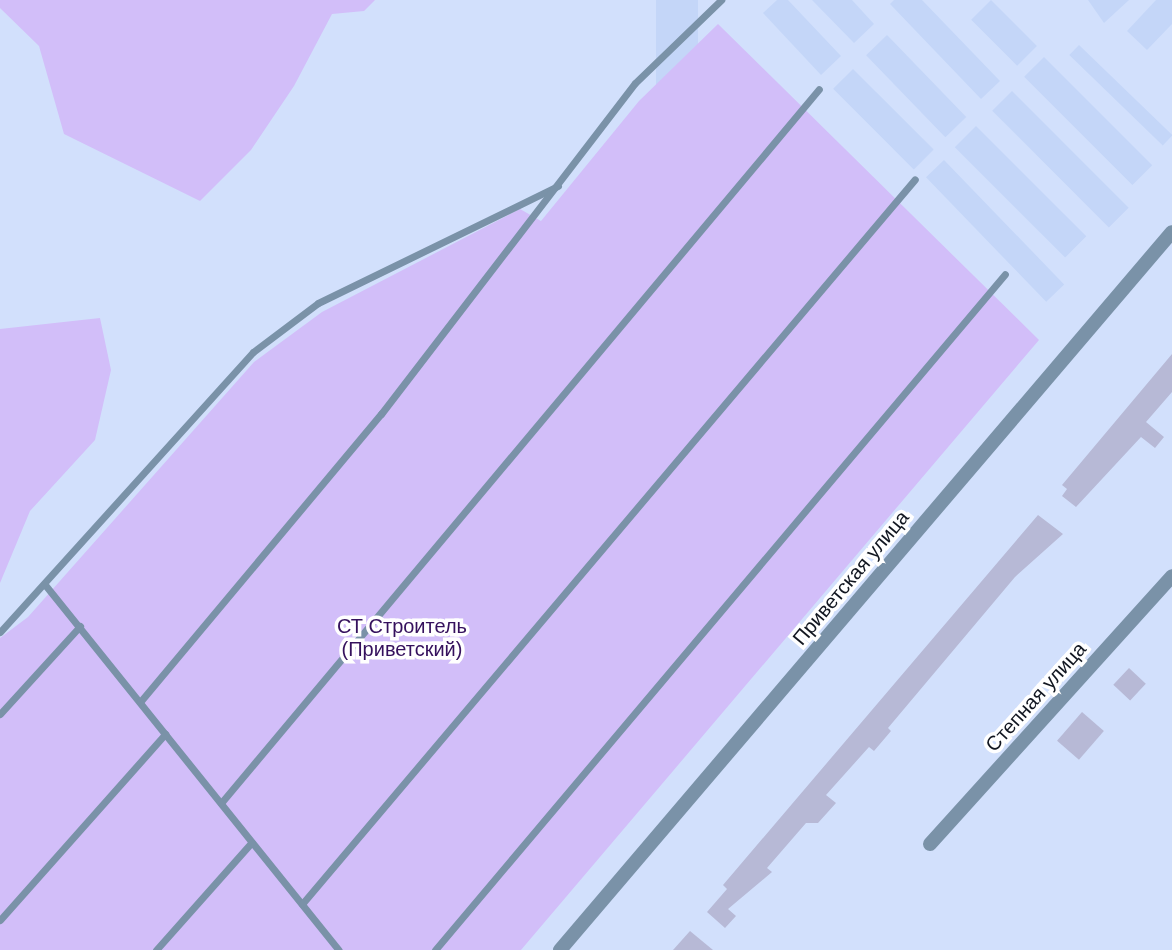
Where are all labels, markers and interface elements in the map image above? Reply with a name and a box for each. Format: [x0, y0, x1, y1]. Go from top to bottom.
street label: Приветская улица [788, 506, 914, 650]
park label: СТ Строитель (Приветский) [337, 614, 467, 661]
street label: Степная улица [981, 637, 1091, 757]

